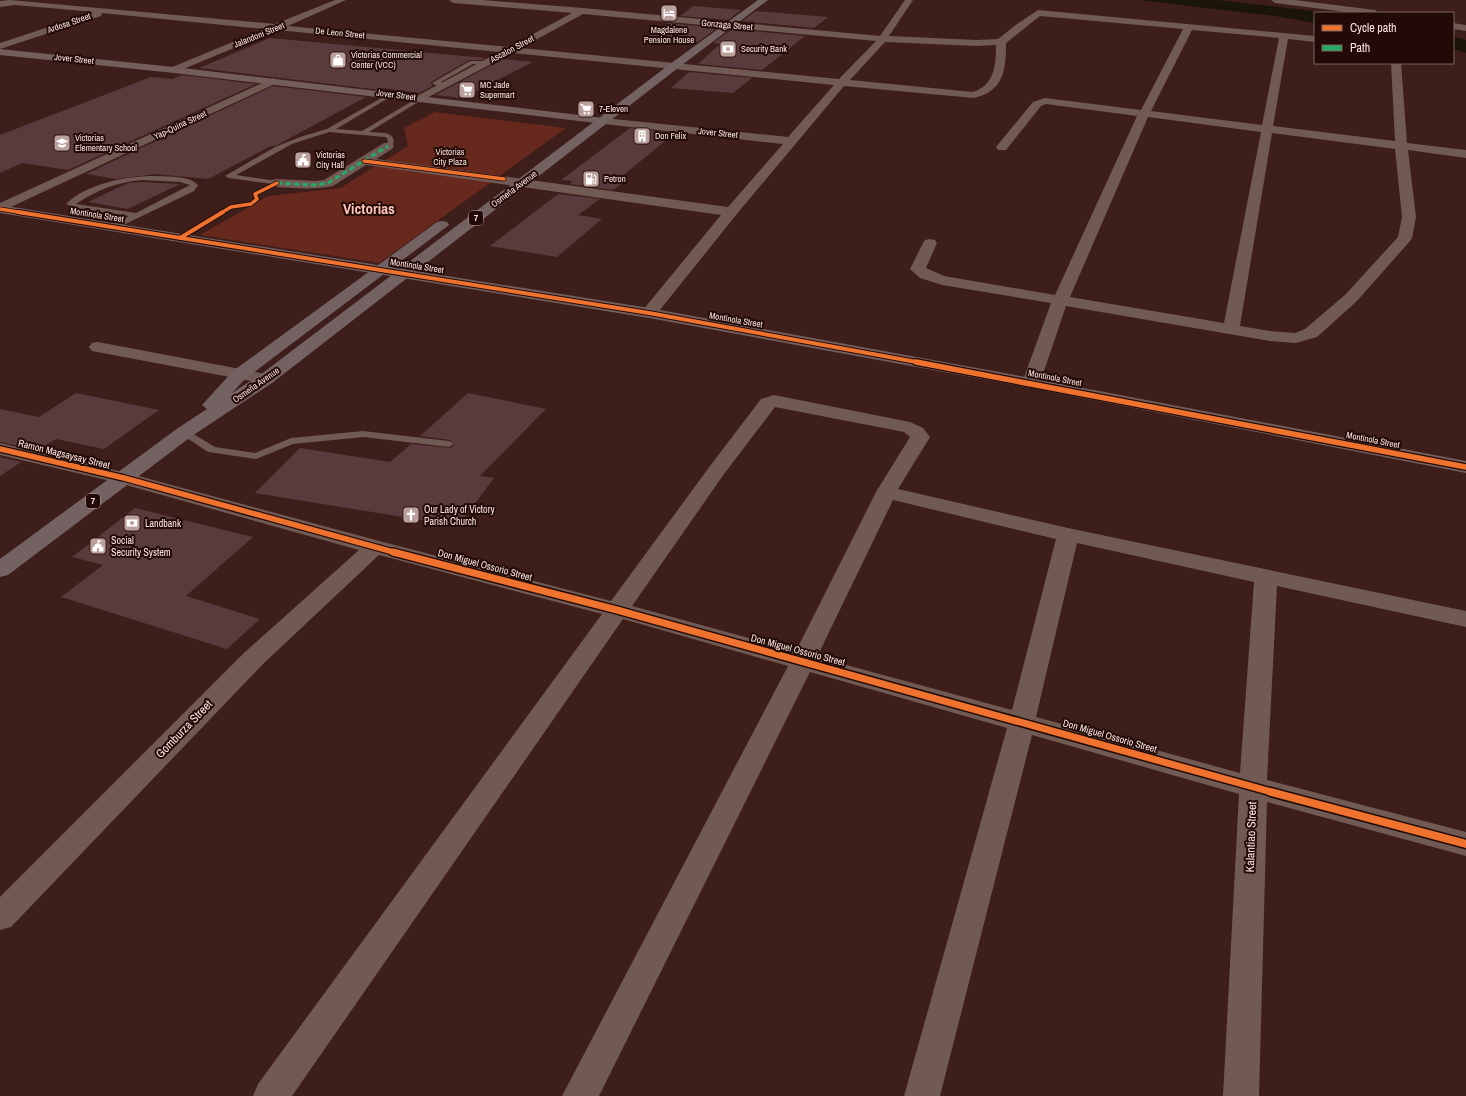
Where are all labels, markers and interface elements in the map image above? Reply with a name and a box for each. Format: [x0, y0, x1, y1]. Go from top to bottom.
hotel icon: Magdalene Pension House [659, 3, 679, 23]
street label: Ardosa Street [45, 10, 92, 36]
legend [1314, 12, 1454, 64]
street label: Gonzaga Street [701, 17, 753, 33]
street label: Jalandoni Street [232, 19, 286, 51]
text: Cycle path [1350, 20, 1397, 36]
street label: De Leon Street [315, 24, 365, 42]
place label: Magdalene Pension House [644, 24, 694, 46]
street label: Ascalon Street [487, 32, 536, 66]
bank icon: Security Bank [718, 39, 738, 59]
text: Path [1350, 40, 1370, 56]
place label: Security Bank [741, 43, 787, 55]
place label: Victorias Commercial Center (VCC) [351, 49, 422, 71]
shop icon: Victorias Commercial Center (VCC) [328, 50, 348, 70]
street label: Jover Street [54, 51, 94, 67]
place label: MC Jade Supermart [480, 79, 514, 101]
supermarket icon: MC Jade Supermart [457, 80, 477, 100]
street label: Jover Street [376, 87, 416, 103]
supermarket icon: 7-Eleven [576, 99, 596, 119]
place label: 7-Eleven [599, 103, 628, 115]
street label: Yap-Quina Street [152, 108, 208, 142]
street label: Jover Street [698, 125, 738, 141]
building icon: Don Felix [632, 126, 652, 146]
place label: Don Felix [655, 130, 687, 142]
place label: Victorias Elementary School [75, 132, 137, 154]
school or university icon: Victorias Elementary School [52, 133, 72, 153]
park label: Victorias City Plaza [433, 146, 467, 168]
place label: Victorias City Hall [316, 149, 345, 171]
public building icon: Victorias City Hall [293, 150, 313, 170]
street label: Osmeña Avenue [489, 168, 539, 210]
fuel station icon: Petron [581, 169, 601, 189]
place label: Petron [604, 173, 626, 185]
district label: Victorias [343, 198, 395, 219]
street label: Montinola Street [69, 205, 125, 225]
road number: 7 [469, 211, 483, 225]
street label: Montinola Street [389, 256, 445, 276]
street label: Montinola Street [708, 309, 764, 331]
street label: Osmeña Avenue [230, 364, 282, 406]
street label: Montinola Street [1027, 367, 1083, 389]
street label: Montinola Street [1345, 429, 1401, 451]
street label: Ramon Magsaysay Street [17, 436, 112, 472]
road number: 7 [86, 494, 100, 508]
place label: Our Lady of Victory Parish Church [424, 503, 495, 528]
church icon: Our Lady of Victory Parish Church [401, 505, 421, 525]
bank icon: Landbank [122, 513, 142, 533]
place label: Landbank [145, 517, 182, 530]
place label: Social Security System [111, 534, 171, 559]
public building icon: Social Security System [88, 536, 108, 556]
street label: Don Miguel Ossorio Street [436, 546, 534, 584]
street label: Don Miguel Ossorio Street [749, 631, 847, 669]
street label: Gomburza Street [152, 696, 216, 762]
street label: Don Miguel Ossorio Street [1062, 716, 1159, 756]
street label: Kalantiao Street [1242, 801, 1260, 873]

